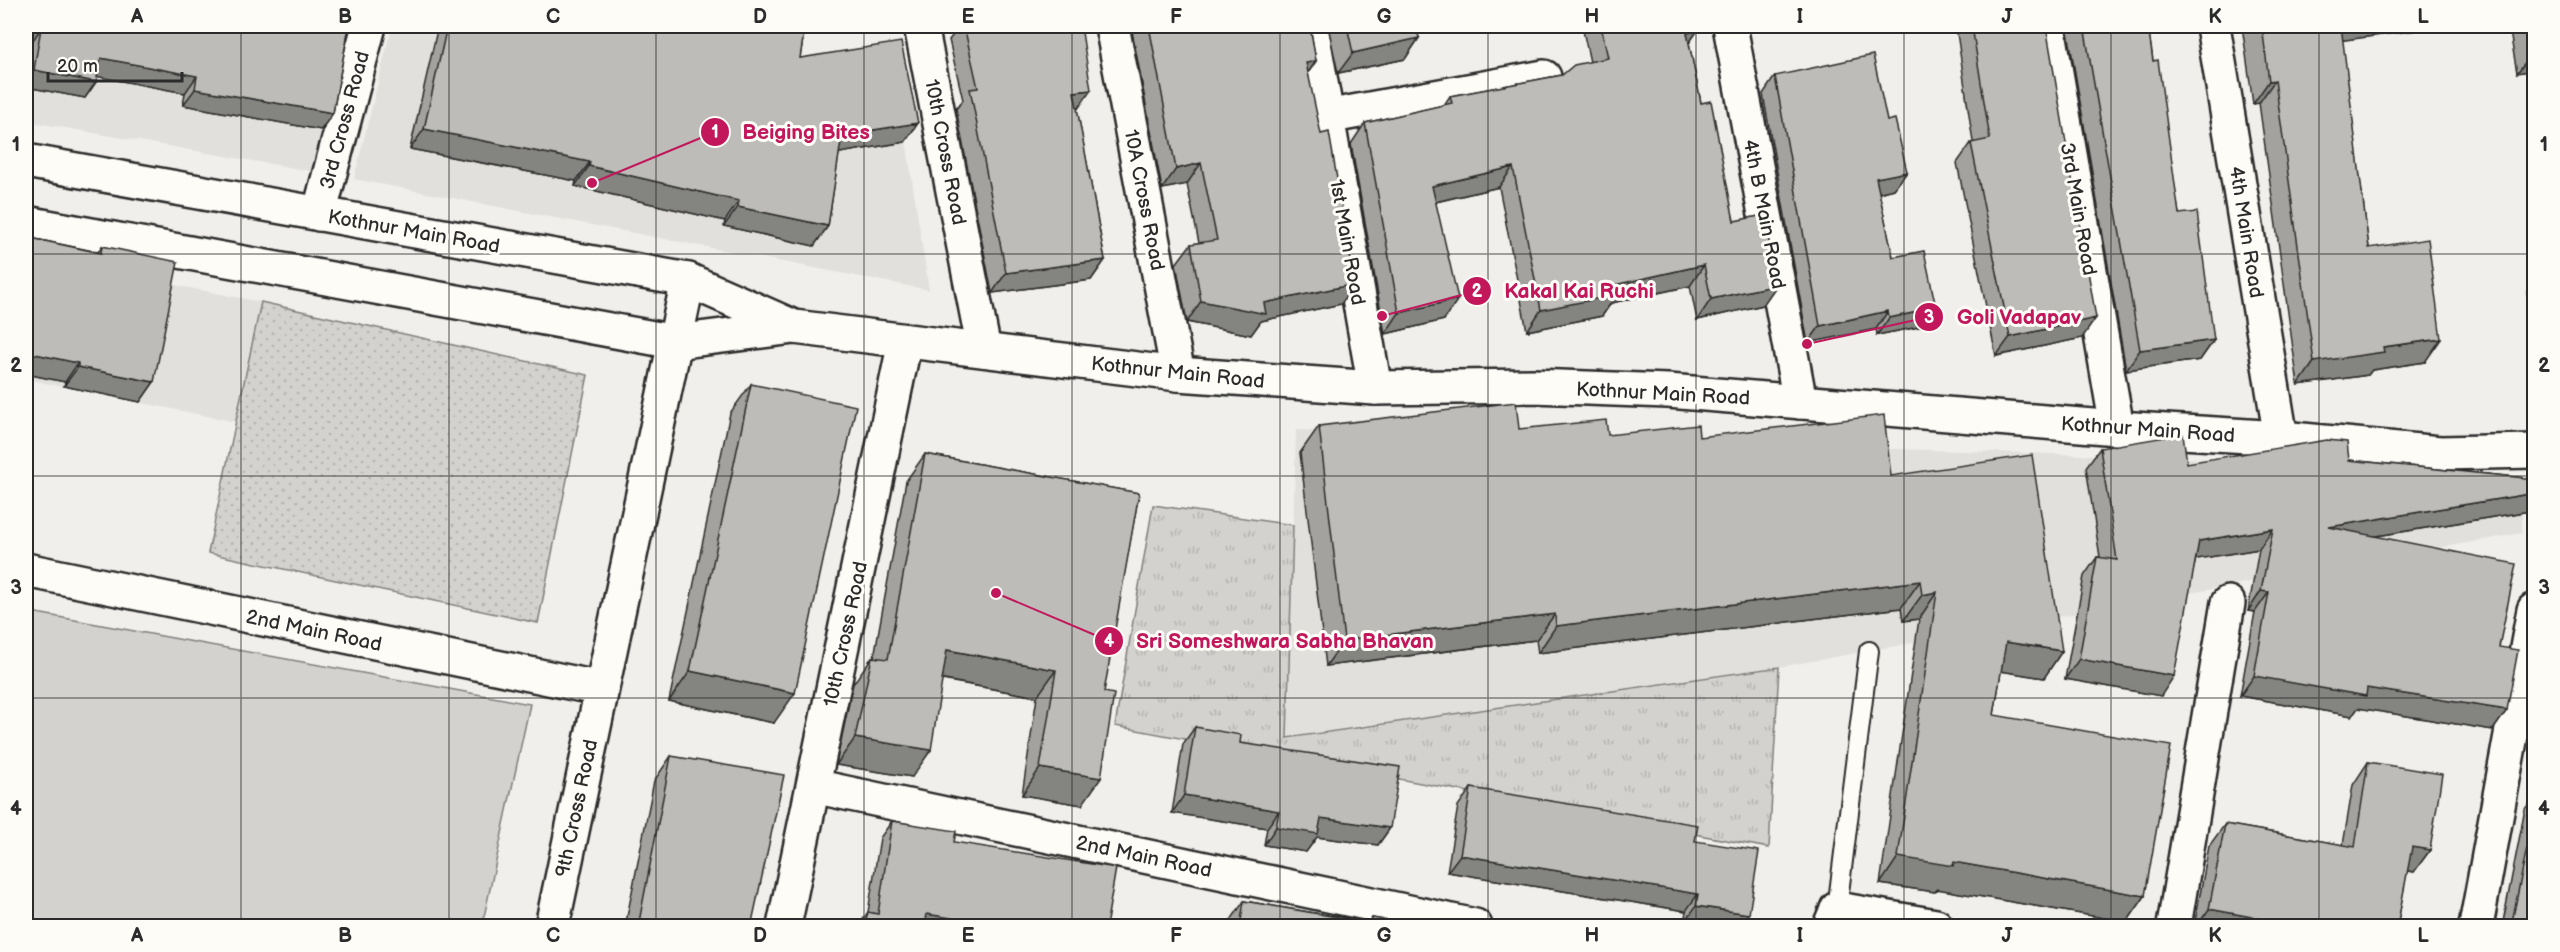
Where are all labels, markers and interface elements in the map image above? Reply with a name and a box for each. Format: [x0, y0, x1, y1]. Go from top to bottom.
text: A [130, 5, 144, 29]
text: B [338, 5, 352, 29]
text: C [546, 5, 560, 29]
text: D [753, 5, 767, 29]
text: E [962, 5, 975, 29]
text: F [1170, 5, 1182, 29]
text: G [1377, 5, 1392, 29]
text: H [1585, 5, 1599, 29]
text: I [1797, 5, 1803, 29]
text: J [2002, 5, 2014, 29]
text: K [2208, 5, 2222, 29]
text: L [2417, 5, 2429, 29]
scale bar [48, 45, 182, 83]
street label: 3rd Cross Road [315, 49, 375, 192]
text: 20 m [57, 56, 98, 77]
street label: 10th Cross Road [919, 77, 971, 227]
callout: Beiging Bites [700, 113, 882, 152]
text: Beiging Bites [742, 120, 870, 145]
text: 1 [711, 122, 719, 143]
street label: 10A Cross Road [1119, 128, 1169, 273]
text: 1 [12, 133, 20, 157]
text: 1 [2540, 133, 2548, 157]
street label: 4th B Main Road [1738, 137, 1790, 291]
street label: 3rd Main Road [2055, 141, 2101, 277]
street label: 4th Main Road [2224, 165, 2268, 300]
street label: 1st Main Road [1324, 177, 1370, 307]
street label: Kothnur Main Road [326, 205, 502, 259]
callout: Kakal Kai Ruchi [1462, 271, 1666, 310]
text: Kakal Kai Ruchi [1504, 279, 1654, 304]
text: 2 [1472, 281, 1483, 302]
callout: Goli Vadapav [1914, 298, 2094, 337]
text: Goli Vadapav [1957, 305, 2081, 330]
text: 3 [1924, 307, 1934, 328]
street label: Kothnur Main Road [1090, 352, 1266, 394]
text: 2 [10, 354, 22, 378]
text: 2 [2538, 354, 2550, 378]
street label: Kothnur Main Road [1575, 377, 1751, 411]
street label: Kothnur Main Road [2060, 412, 2236, 448]
street label: 10th Cross Road [819, 559, 873, 709]
text: 3 [10, 576, 22, 600]
text: 3 [2538, 576, 2550, 600]
street label: 2nd Main Road [244, 605, 384, 657]
callout: Sri Someshwara Sabha Bhavan [1094, 621, 1446, 660]
text: Sri Someshwara Sabha Bhavan [1136, 629, 1434, 654]
text: 4 [1104, 631, 1115, 652]
street label: 9th Cross Road [551, 737, 603, 879]
text: 4 [10, 797, 22, 821]
text: 4 [2538, 797, 2550, 821]
street label: 2nd Main Road [1074, 831, 1214, 883]
text: A [130, 924, 144, 948]
text: B [338, 924, 352, 948]
text: C [546, 924, 560, 948]
text: D [753, 924, 767, 948]
text: E [962, 924, 975, 948]
text: F [1170, 924, 1182, 948]
text: G [1377, 924, 1392, 948]
text: H [1585, 924, 1599, 948]
text: I [1797, 924, 1803, 948]
text: J [2002, 924, 2014, 948]
text: K [2208, 924, 2222, 948]
text: L [2417, 924, 2429, 948]

